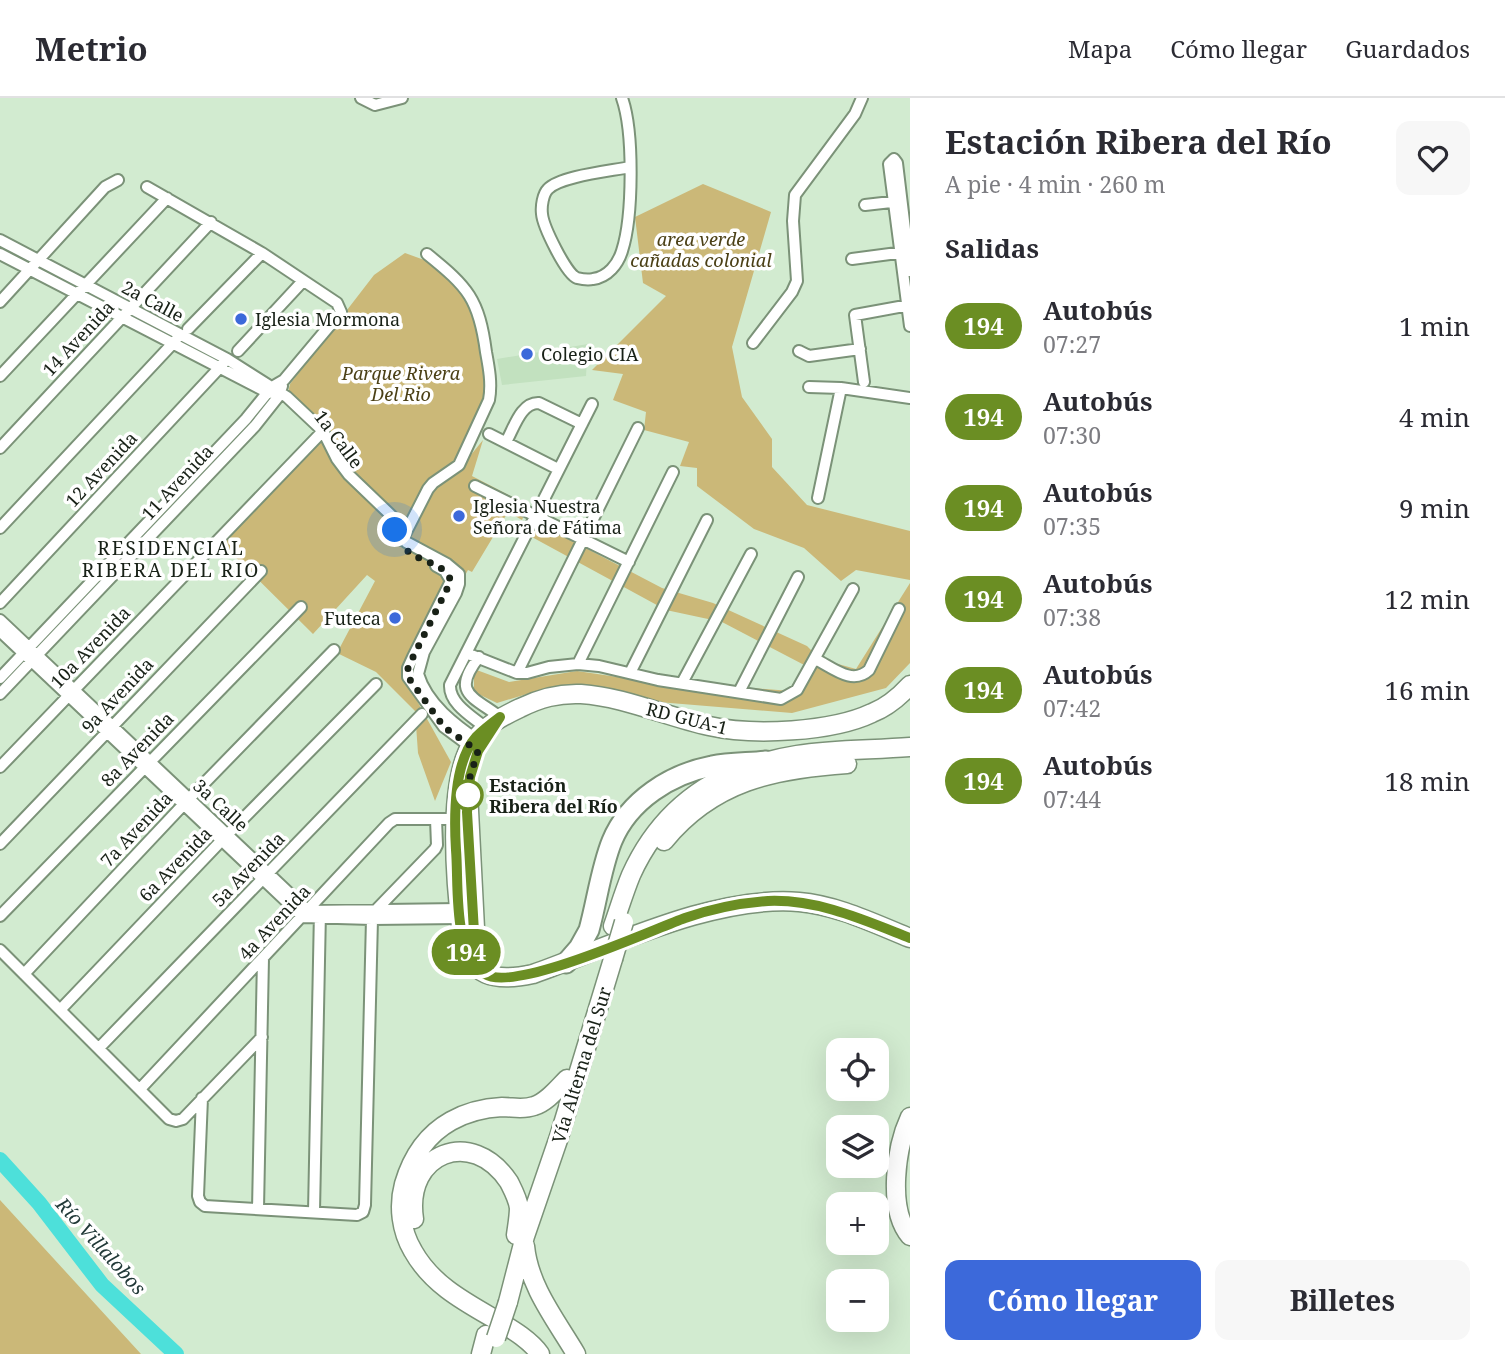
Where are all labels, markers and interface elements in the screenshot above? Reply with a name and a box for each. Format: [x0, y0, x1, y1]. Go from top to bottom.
text: Metrio [35, 26, 148, 71]
text: Mapa [1068, 32, 1132, 65]
text: Cómo llegar [1170, 32, 1307, 65]
text: Guardados [1345, 32, 1470, 65]
text: Estación Ribera del Río [945, 119, 1332, 164]
button: heart [1396, 121, 1470, 195]
text: A pie · 4 min · 260 m [945, 168, 1165, 200]
park label: area verde cañadas colonial [630, 227, 772, 272]
text: Salidas [945, 230, 1039, 266]
street label: 2a Calle [118, 275, 188, 327]
text: Autobús [1043, 292, 1153, 328]
street label: 14 Avenida [37, 295, 119, 381]
place label: Iglesia Mormona [255, 307, 400, 331]
text: 1 min [1399, 308, 1470, 344]
text: 194 [963, 309, 1004, 342]
marker: Iglesia Mormona [233, 311, 249, 327]
text: 07:27 [1043, 328, 1101, 360]
place label: Colegio CIA [541, 342, 639, 366]
marker: Colegio CIA [519, 346, 535, 362]
park label: Parque Rivera Del Rio [341, 361, 461, 406]
text: Autobús [1043, 383, 1153, 419]
text: 4 min [1399, 399, 1470, 435]
text: 194 [963, 400, 1004, 433]
street label: 1a Calle [309, 405, 369, 473]
text: 07:30 [1043, 419, 1101, 451]
street label: 12 Avenida [60, 426, 142, 512]
street label: 11 Avenida [136, 439, 218, 525]
text: Autobús [1043, 474, 1153, 510]
text: 9 min [1399, 490, 1470, 526]
text: 194 [963, 491, 1004, 524]
place label: Iglesia Nuestra Señora de Fátima [473, 494, 622, 539]
marker: Iglesia Nuestra Señora de Fátima [451, 508, 467, 524]
text: 07:35 [1043, 510, 1101, 542]
your location [377, 512, 412, 547]
district label: RESIDENCIAL RIBERA DEL RIO [82, 535, 260, 583]
text: Autobús [1043, 565, 1153, 601]
text: 12 min [1385, 581, 1470, 617]
text: 194 [963, 582, 1004, 615]
street label: 10a Avenida [45, 601, 135, 693]
text: 07:38 [1043, 601, 1101, 633]
place label: Futeca [324, 606, 381, 630]
marker: Futeca [387, 610, 403, 626]
street label: 9a Avenida [76, 652, 158, 738]
text: Autobús [1043, 656, 1153, 692]
text: 16 min [1385, 672, 1470, 708]
text: 194 [963, 673, 1004, 706]
text: 07:42 [1043, 692, 1101, 724]
street label: RD GUA-1 [644, 696, 730, 740]
street label: 8a Avenida [95, 706, 179, 792]
text: Autobús [1043, 747, 1153, 783]
text: 18 min [1385, 763, 1470, 799]
text: 194 [963, 764, 1004, 797]
street label: 3a Calle [188, 773, 254, 837]
place label: Estación Ribera del Río [489, 773, 618, 818]
marker: Estación Ribera del Río [453, 780, 483, 810]
text: 07:44 [1043, 783, 1101, 815]
street label: 7a Avenida [95, 786, 177, 872]
street label: 6a Avenida [133, 821, 217, 907]
street label: 5a Avenida [206, 826, 290, 912]
street label: 4a Avenida [233, 879, 315, 965]
line badge: 194 [426, 929, 506, 975]
text: 194 [446, 935, 486, 968]
street label: Vía Alterna del Sur [546, 983, 616, 1146]
map controls [826, 1038, 889, 1332]
button: locate [826, 1038, 889, 1101]
button: layers [826, 1115, 889, 1178]
water label: Río Villalobos [50, 1191, 152, 1300]
button: + [826, 1192, 889, 1255]
button: Cómo llegar [945, 1260, 1201, 1340]
button: Billetes [1215, 1260, 1470, 1340]
button: − [826, 1269, 889, 1332]

